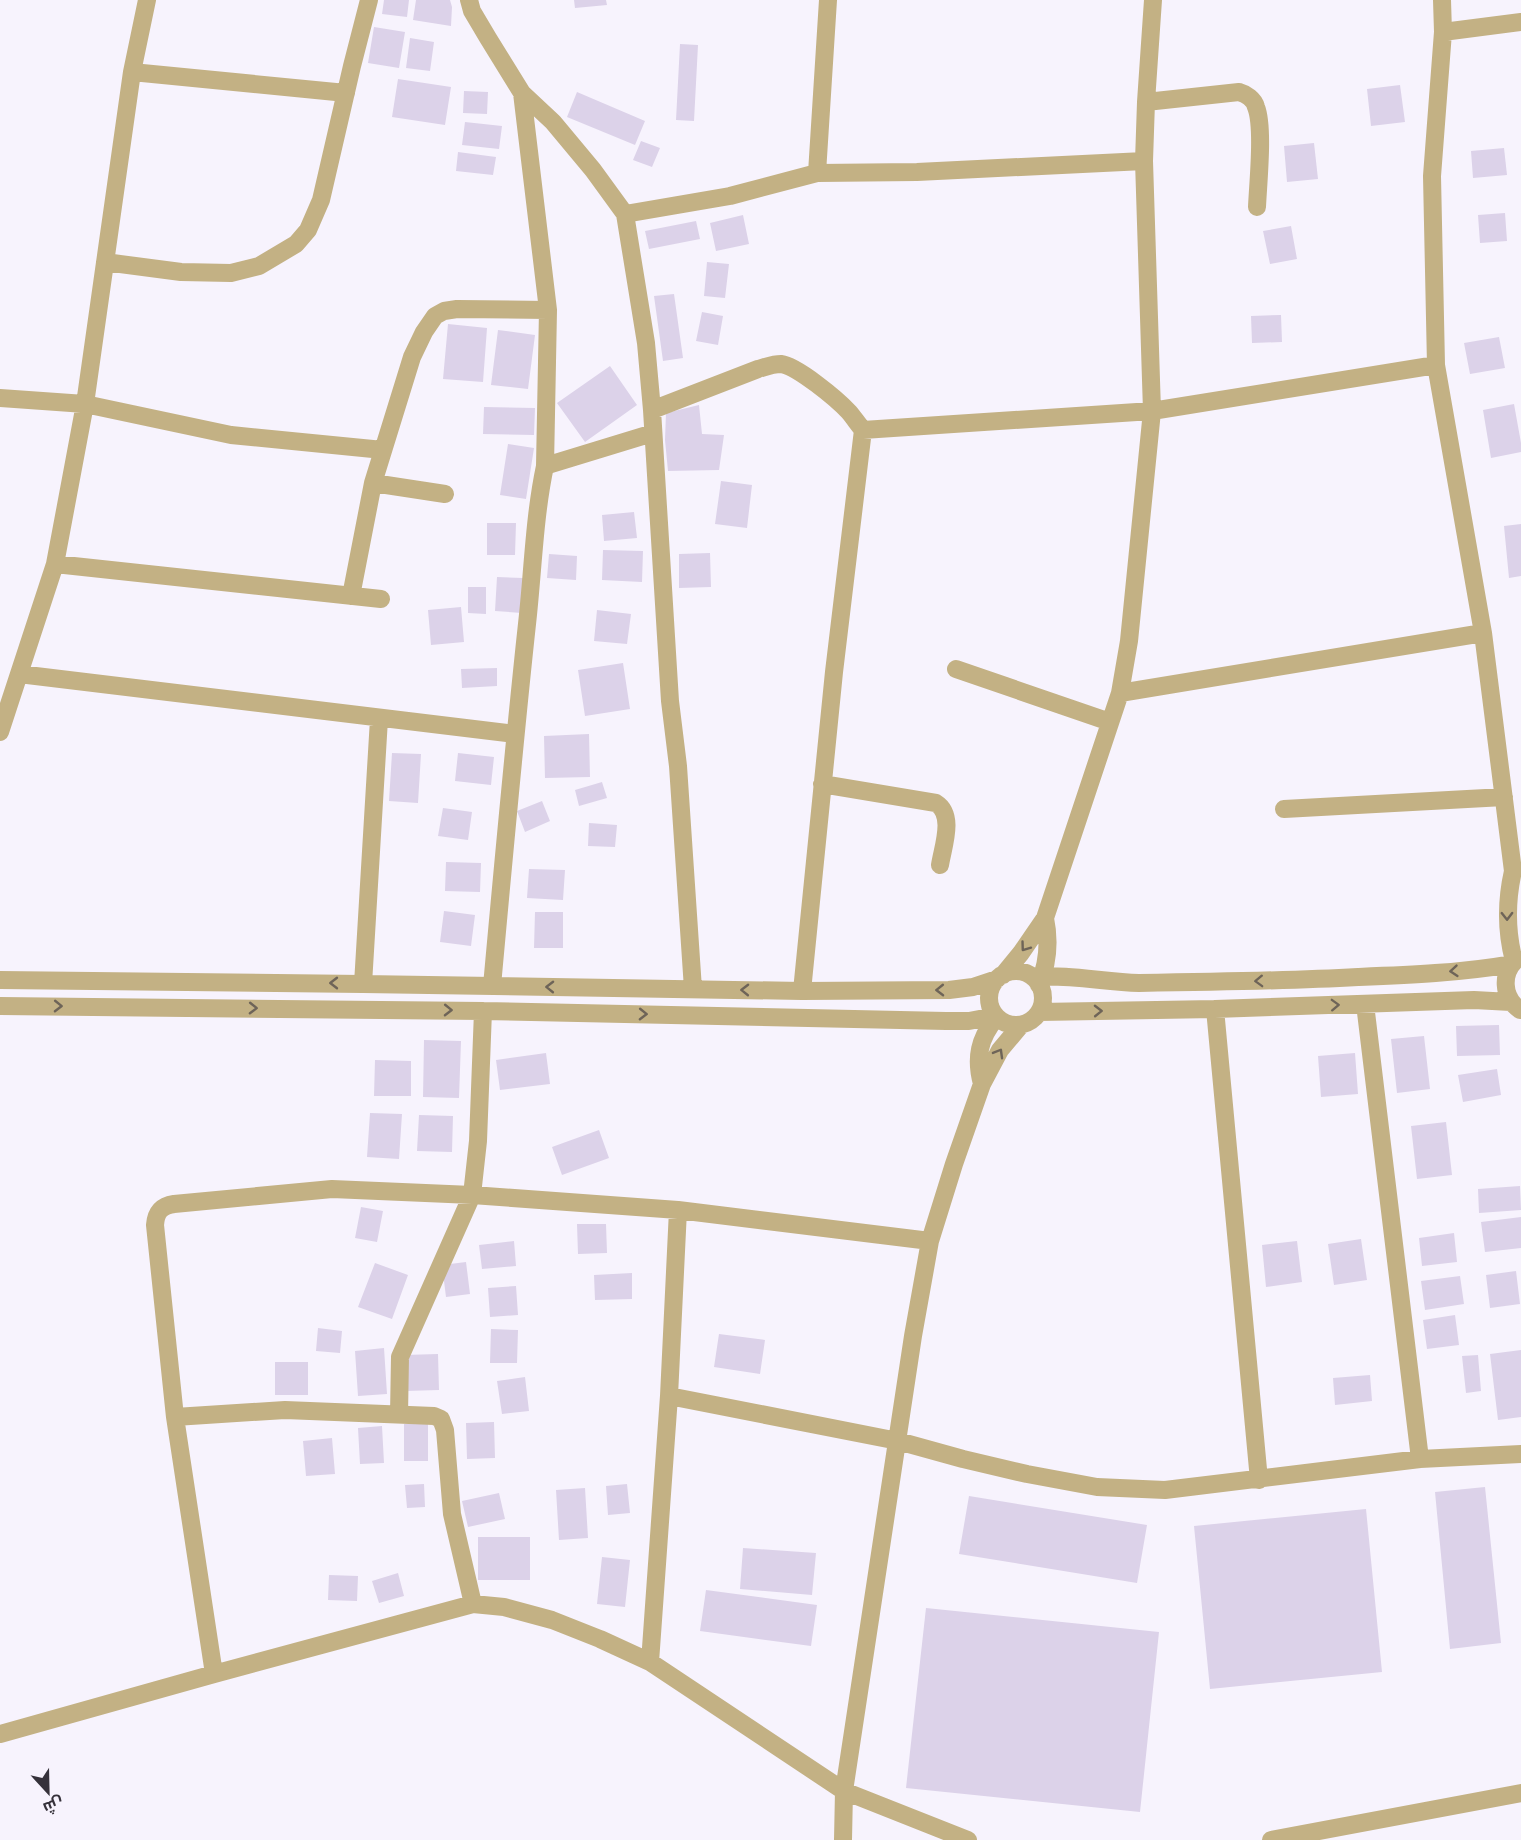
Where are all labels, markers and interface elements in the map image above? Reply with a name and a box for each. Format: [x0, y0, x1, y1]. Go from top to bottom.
one-way arrow [1501, 912, 1513, 921]
one-way arrow [1021, 941, 1032, 952]
one-way arrow [1449, 964, 1458, 977]
one-way arrow [1255, 974, 1264, 987]
one-way arrow [330, 977, 339, 989]
one-way arrow [546, 981, 555, 993]
one-way arrow [741, 984, 750, 996]
one-way arrow [936, 984, 945, 996]
one-way arrow [1330, 999, 1339, 1011]
one-way arrow [54, 1000, 63, 1012]
one-way arrow [249, 1002, 258, 1014]
one-way arrow [444, 1004, 453, 1016]
one-way arrow [1093, 1005, 1102, 1017]
one-way arrow [639, 1008, 648, 1020]
one-way arrow [992, 1049, 1003, 1059]
north arrow [18, 1762, 78, 1822]
text: ش [40, 1793, 67, 1818]

